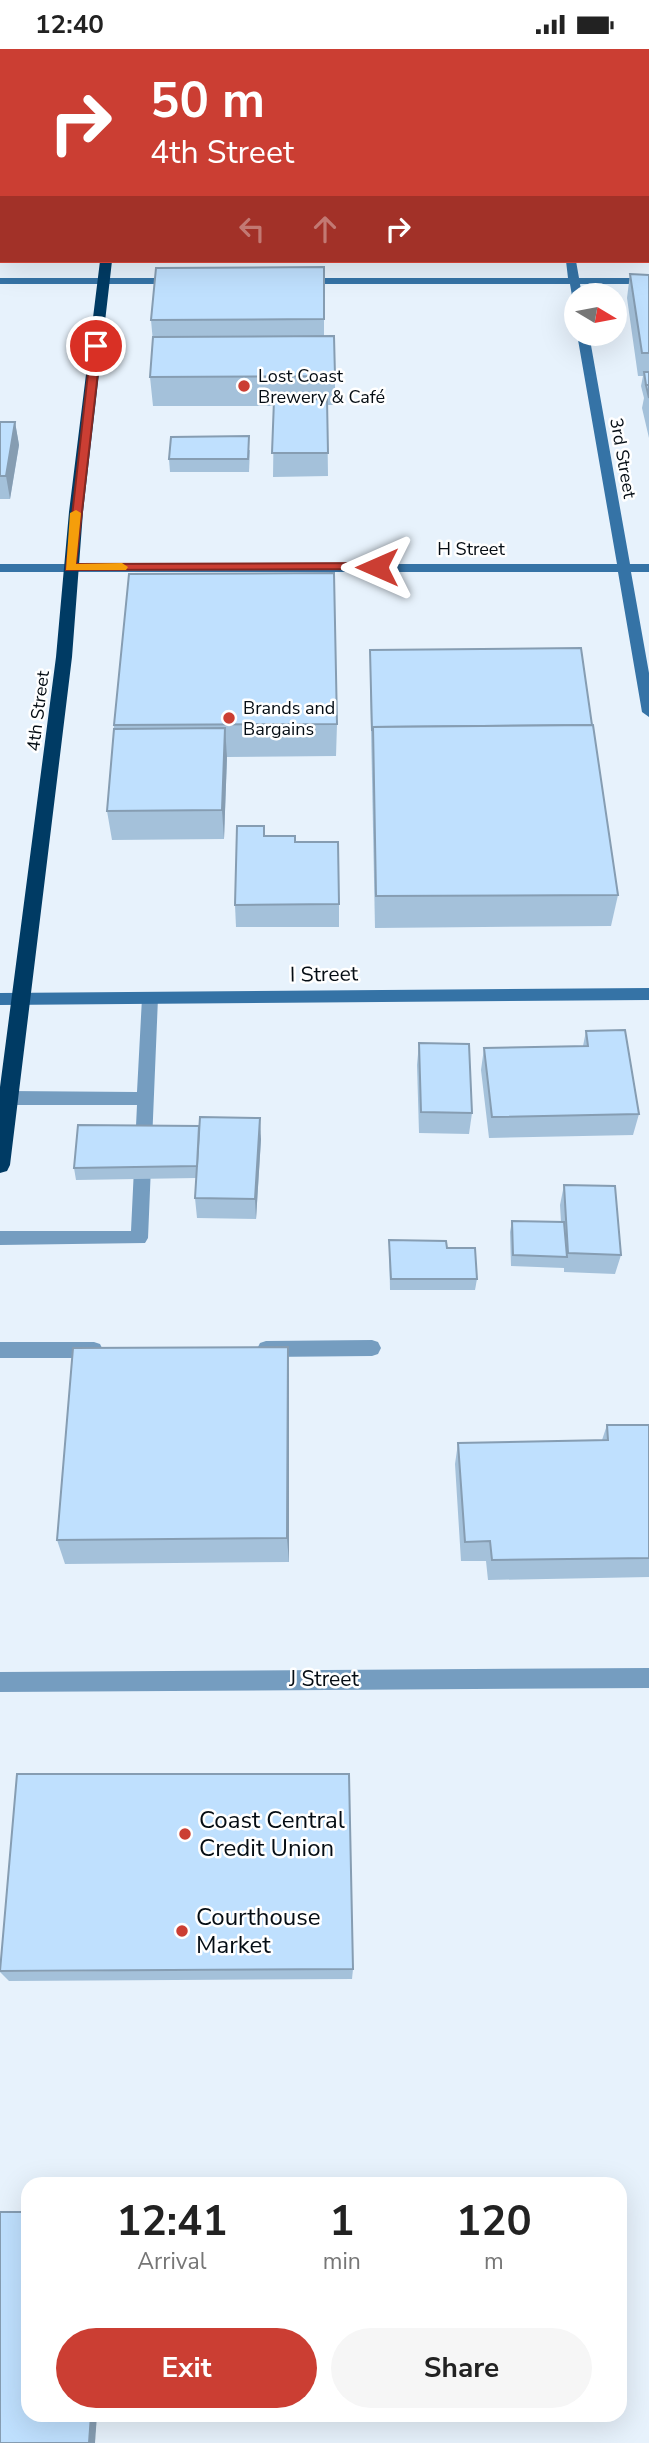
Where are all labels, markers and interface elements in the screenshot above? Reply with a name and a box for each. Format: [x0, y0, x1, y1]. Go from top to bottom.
text: 12:40 [35, 7, 104, 42]
text: 50 m [150, 67, 265, 134]
icon: right [35, 77, 126, 168]
text: 4th Street [150, 131, 294, 174]
icon: left [233, 210, 271, 248]
icon: ahead [306, 210, 344, 248]
icon: right [379, 210, 417, 248]
north arrow [564, 283, 626, 347]
map controls [564, 283, 627, 346]
pin [66, 316, 126, 376]
icon: arrive [77, 327, 115, 365]
place label: Lost Coast Brewery & Café [258, 364, 385, 409]
marker: Lost Coast Brewery & Café [236, 378, 252, 394]
street label: 3rd Street [604, 416, 642, 501]
position arrow [340, 530, 414, 604]
street label: H Street [437, 537, 505, 561]
street label: 4th Street [21, 669, 55, 753]
place label: Brands and Bargains [243, 696, 335, 741]
marker: Brands and Bargains [221, 710, 237, 726]
street label: I Street [290, 959, 359, 989]
street label: J Street [288, 1665, 359, 1693]
place label: Coast Central Credit Union [199, 1804, 345, 1864]
marker: Coast Central Credit Union [177, 1826, 193, 1842]
place label: Courthouse Market [196, 1901, 321, 1961]
marker: Courthouse Market [174, 1923, 190, 1939]
text: 12:41 [116, 2193, 227, 2250]
text: 1 [329, 2193, 354, 2250]
text: 120 [456, 2193, 532, 2250]
text: Arrival [137, 2246, 206, 2277]
text: min [323, 2246, 361, 2277]
text: m [484, 2246, 504, 2277]
button: Exit [56, 2328, 317, 2408]
button: Share [331, 2328, 592, 2408]

